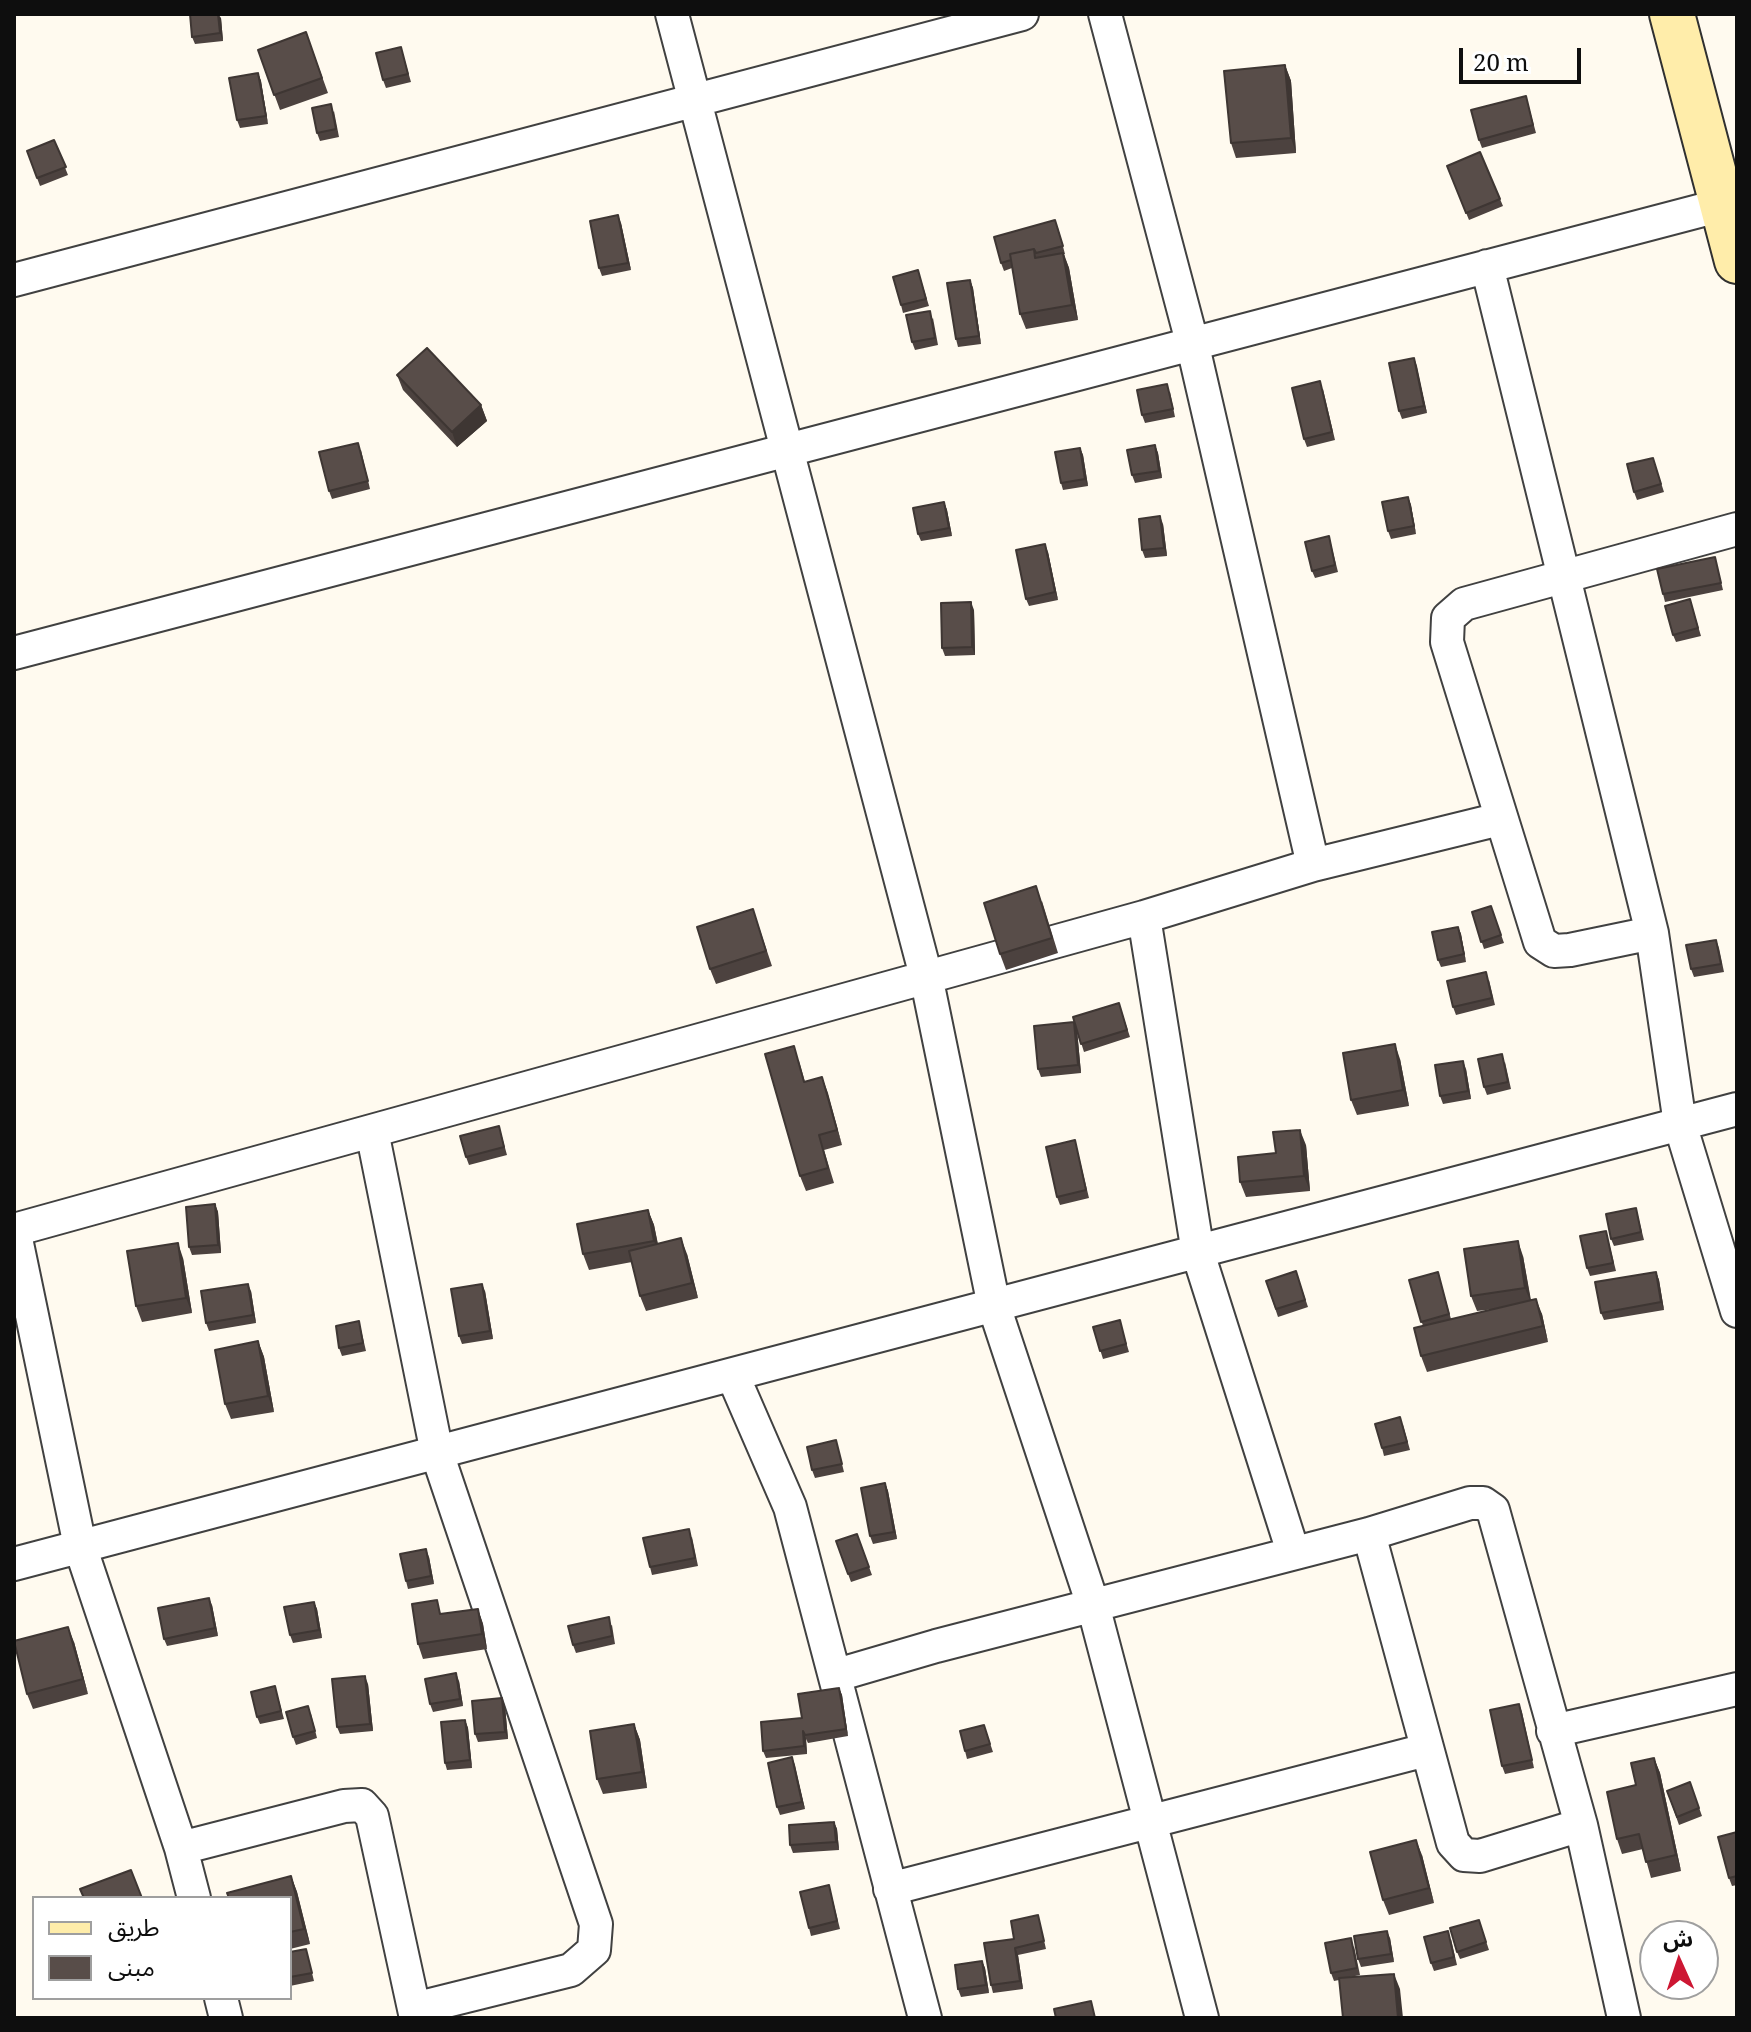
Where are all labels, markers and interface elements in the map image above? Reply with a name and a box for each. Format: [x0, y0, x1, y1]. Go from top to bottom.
scale bar [1463, 32, 1585, 82]
text: 20 m [1473, 45, 1529, 78]
legend [32, 1896, 292, 2000]
text: طريق [108, 1910, 160, 1943]
north arrow [1639, 1920, 1719, 2000]
text: ش [1662, 1922, 1694, 1954]
text: مبنى [108, 1950, 155, 1983]

